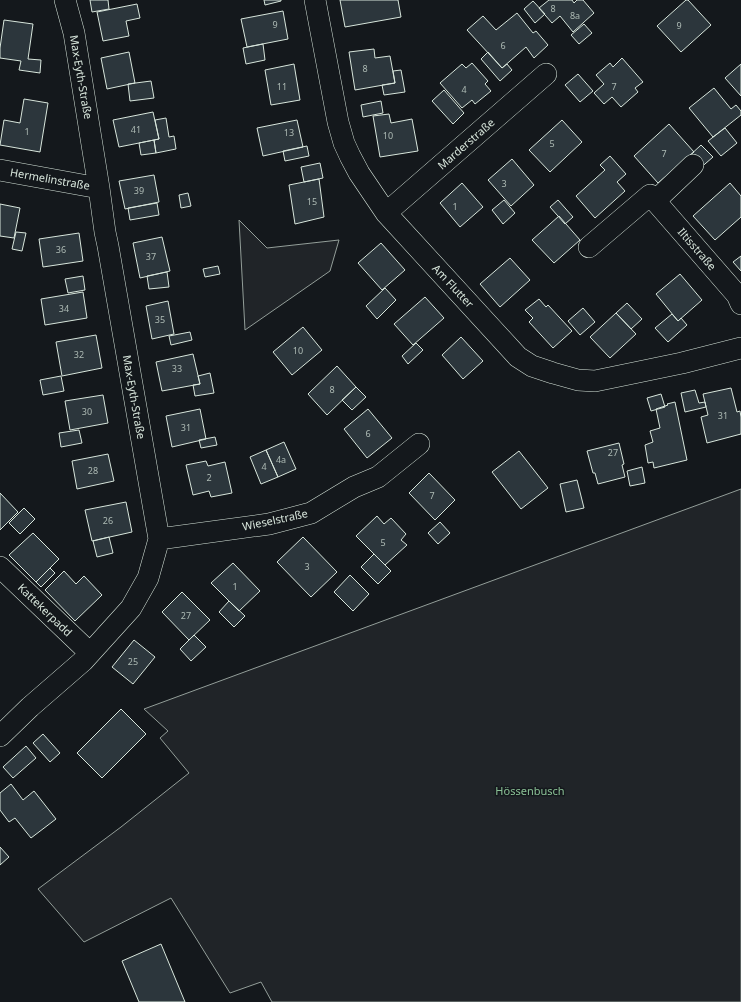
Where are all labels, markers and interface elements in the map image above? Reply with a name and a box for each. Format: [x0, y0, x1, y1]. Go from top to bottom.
house number: 8 [550, 2, 556, 15]
house number: 8a [570, 9, 580, 22]
house number: 9 [272, 18, 278, 31]
house number: 9 [676, 19, 682, 32]
street label: Max-Eyth-Straße [67, 34, 96, 120]
house number: 6 [500, 39, 506, 52]
house number: 8 [362, 62, 368, 75]
house number: 11 [277, 80, 287, 93]
house number: 7 [611, 80, 617, 93]
house number: 4 [461, 83, 467, 96]
street label: Marderstraße [434, 115, 497, 173]
house number: 41 [131, 123, 141, 136]
house number: 1 [24, 125, 30, 138]
house number: 13 [284, 126, 294, 139]
house number: 10 [383, 129, 393, 142]
house number: 5 [549, 137, 555, 150]
house number: 7 [661, 147, 667, 160]
street label: Hermelinstraße [9, 164, 91, 193]
house number: 3 [501, 177, 507, 190]
house number: 39 [134, 184, 144, 197]
house number: 15 [307, 195, 317, 208]
house number: 1 [452, 200, 458, 213]
street label: Iltisstraße [675, 224, 720, 273]
house number: 36 [56, 243, 66, 256]
house number: 37 [146, 250, 156, 263]
street label: Am Flutter [429, 261, 478, 311]
house number: 34 [59, 302, 69, 315]
house number: 35 [155, 313, 165, 326]
house number: 10 [293, 344, 303, 357]
house number: 32 [74, 348, 84, 361]
street label: Max-Eyth-Straße [120, 354, 149, 440]
house number: 33 [172, 362, 182, 375]
house number: 8 [329, 383, 335, 396]
house number: 30 [82, 405, 92, 418]
house number: 31 [718, 409, 728, 422]
house number: 31 [181, 421, 191, 434]
house number: 6 [365, 427, 371, 440]
house number: 27 [608, 446, 618, 459]
house number: 4a [276, 453, 286, 466]
house number: 4 [261, 460, 267, 473]
house number: 28 [88, 464, 98, 477]
house number: 2 [206, 471, 212, 484]
house number: 7 [429, 489, 435, 502]
street label: Wieselstraße [241, 505, 309, 534]
house number: 26 [103, 514, 113, 527]
house number: 5 [380, 536, 386, 549]
house number: 3 [304, 560, 310, 573]
street label: Kattekerpadd [15, 580, 76, 639]
house number: 1 [232, 580, 238, 593]
house number: 27 [181, 609, 191, 622]
house number: 25 [128, 655, 138, 668]
park label: Hössenbusch [495, 783, 565, 798]

